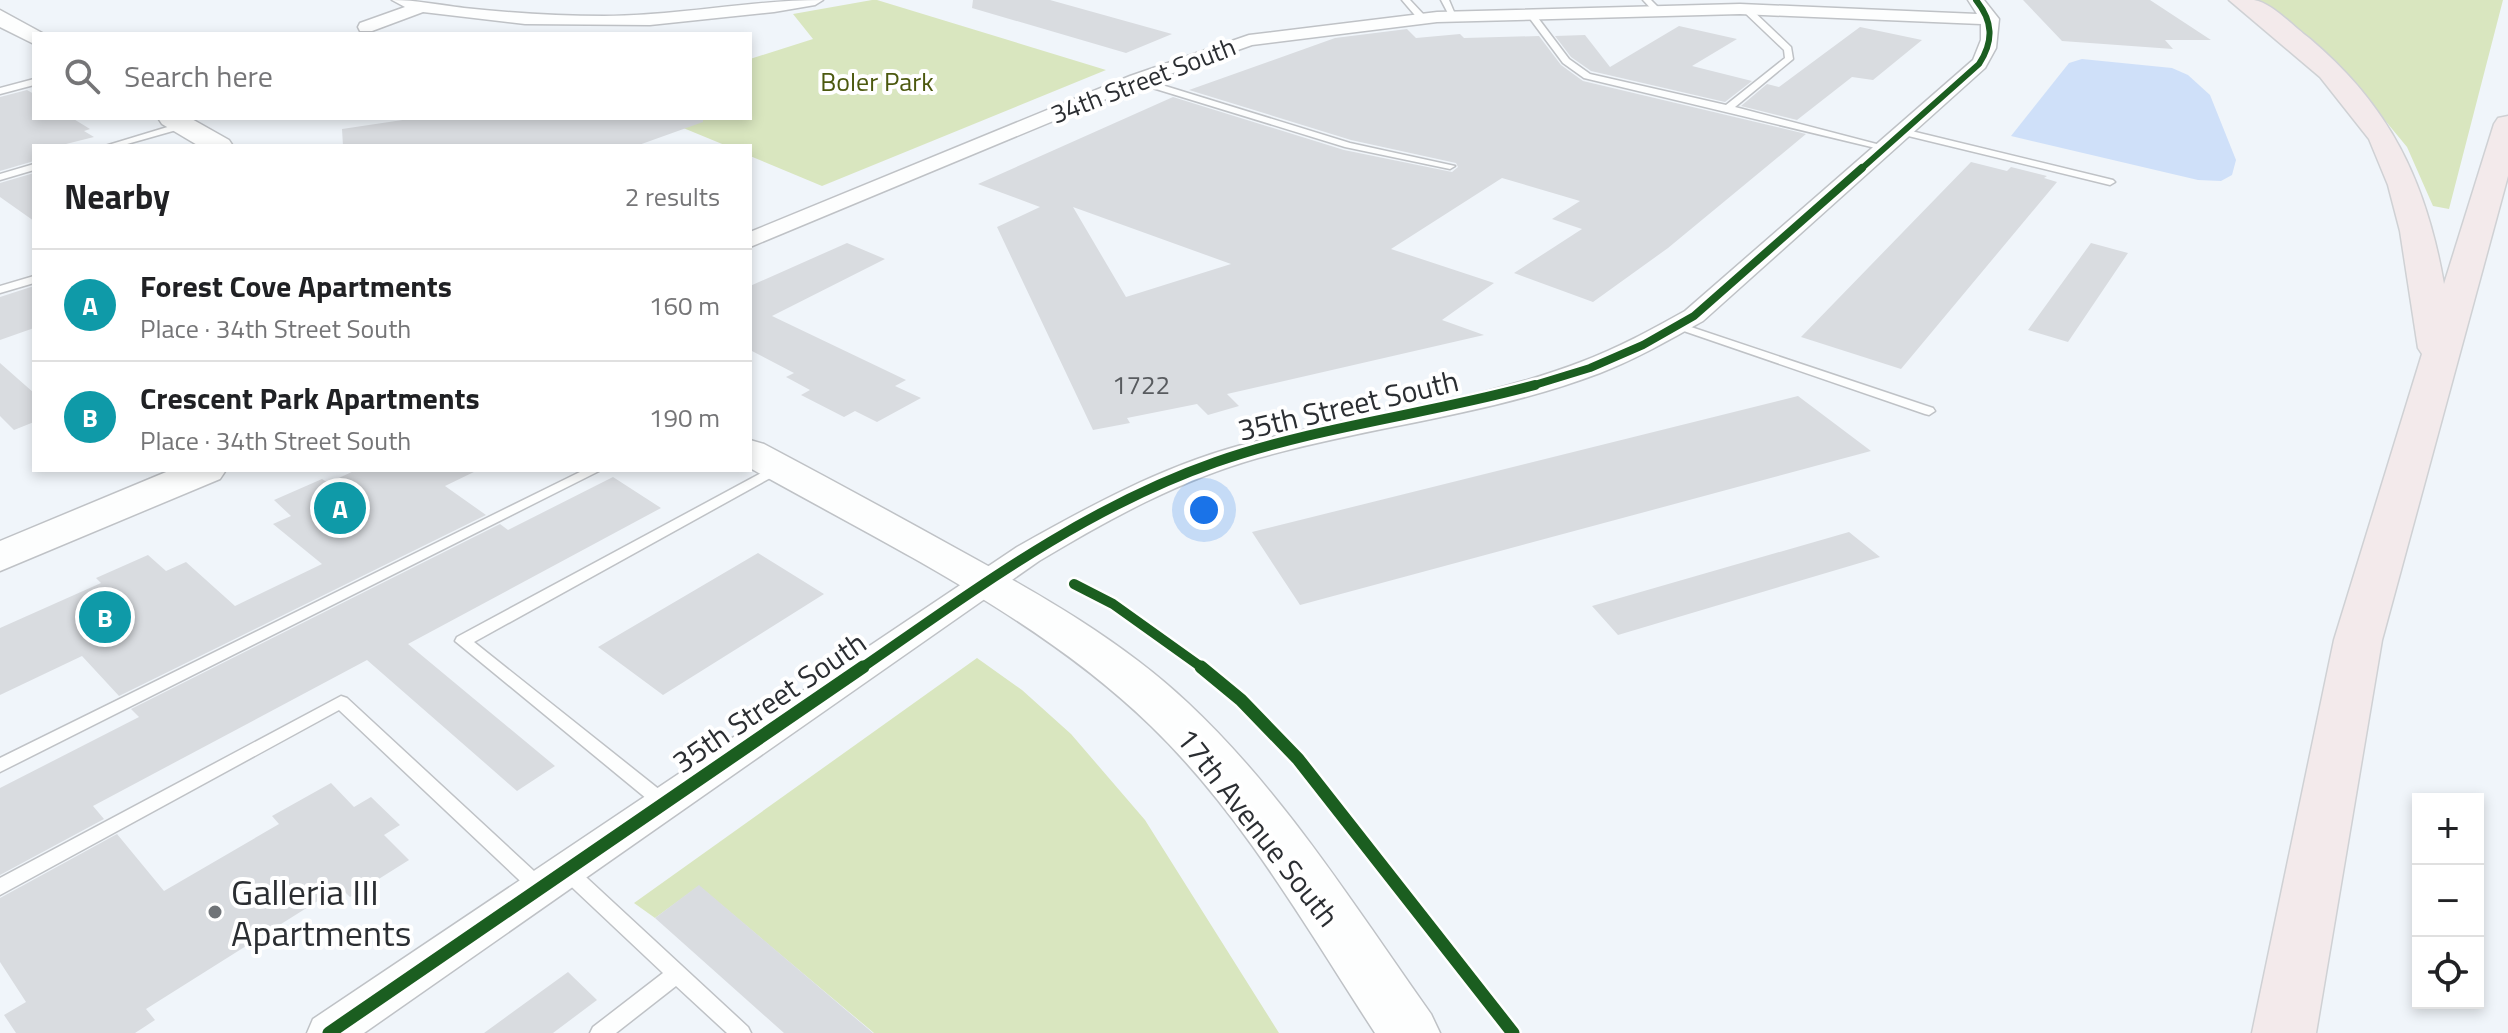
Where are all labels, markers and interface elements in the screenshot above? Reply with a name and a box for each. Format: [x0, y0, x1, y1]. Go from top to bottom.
street label: 34th Street South [1045, 27, 1241, 133]
search box [32, 32, 752, 120]
text: Search here [124, 53, 273, 99]
icon: search [60, 54, 104, 98]
park label: Boler Park [820, 62, 934, 101]
text: Nearby [64, 170, 170, 222]
text: 2 results [625, 177, 720, 216]
text: Forest Cove Apartments [140, 263, 452, 309]
text: A [82, 286, 98, 325]
text: 160 m [649, 286, 720, 325]
text: Place · 34th Street South [140, 309, 411, 348]
street label: 35th Street South [1233, 357, 1463, 453]
house number: 1722 [1112, 365, 1170, 404]
text: Crescent Park Apartments [140, 375, 480, 421]
text: B [82, 398, 98, 437]
text: 190 m [649, 398, 720, 437]
text: Place · 34th Street South [140, 421, 411, 460]
pin: A [314, 478, 366, 538]
your location [1184, 490, 1224, 530]
pin: B [79, 587, 131, 647]
street label: 35th Street South [663, 620, 875, 784]
street label: 17th Avenue South [1165, 718, 1351, 936]
map controls [2412, 793, 2484, 1009]
button: + [2412, 793, 2484, 865]
place label: Galleria III Apartments [231, 864, 411, 960]
button: − [2412, 865, 2484, 937]
marker: Galleria III Apartments [206, 903, 224, 921]
button: locate [2412, 937, 2484, 1009]

